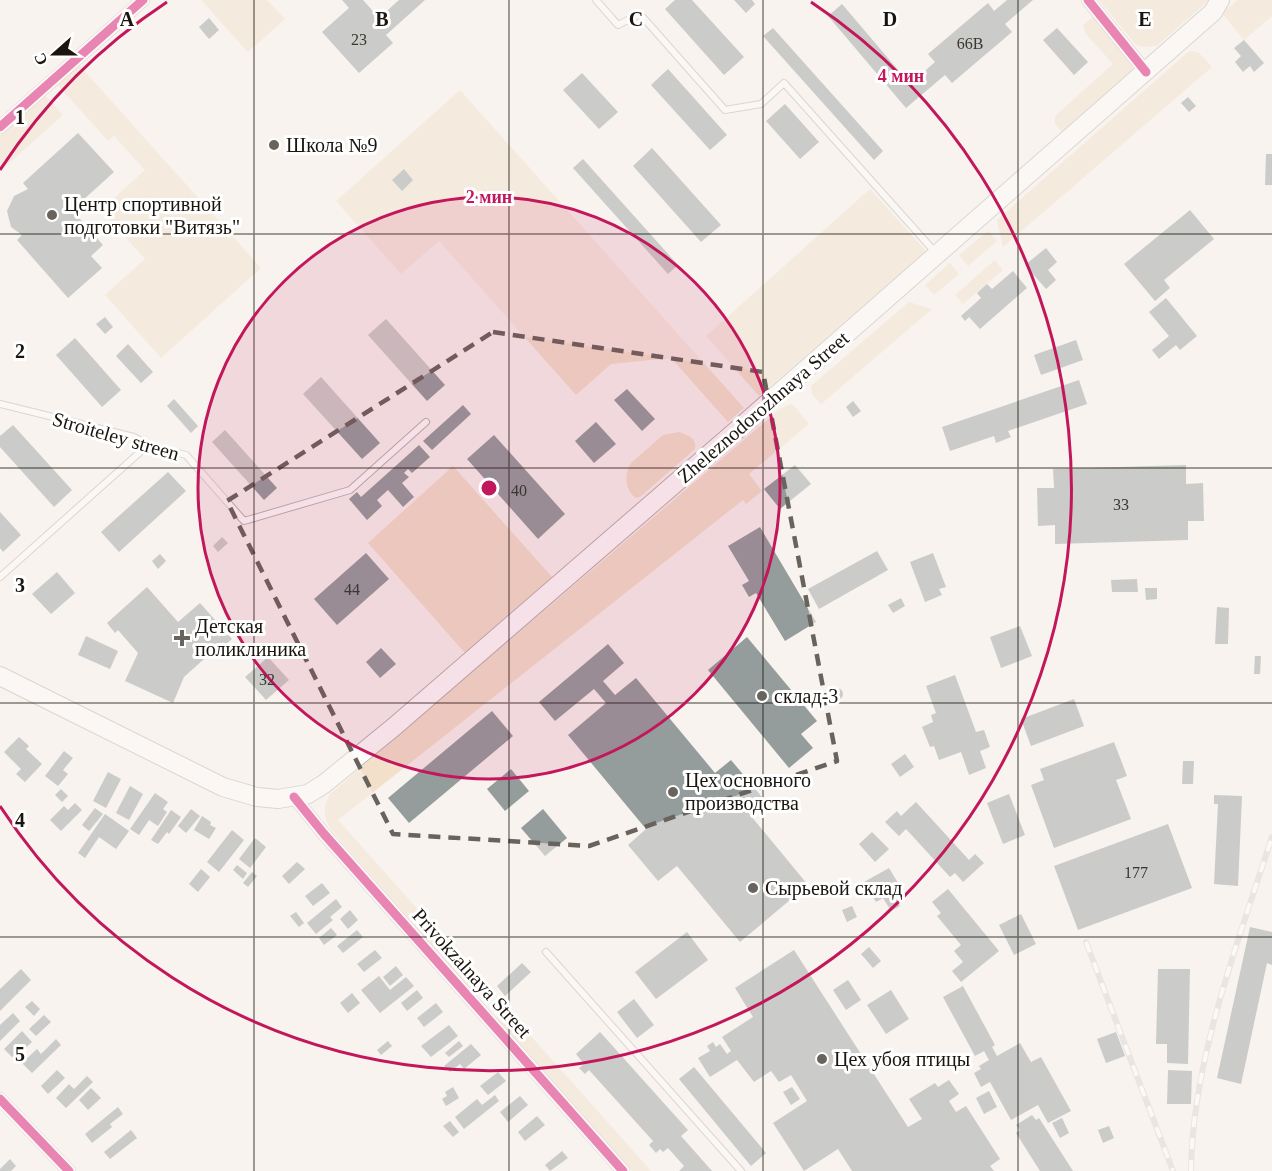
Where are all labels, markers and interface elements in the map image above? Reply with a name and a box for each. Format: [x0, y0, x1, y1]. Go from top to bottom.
text: A [120, 8, 135, 30]
text: B [375, 8, 389, 30]
text: C [629, 8, 643, 30]
text: D [883, 8, 897, 30]
text: E [1138, 8, 1152, 30]
north arrow [24, 24, 84, 84]
house number: 23 [351, 31, 367, 48]
house number: 66В [957, 35, 983, 52]
text: С [30, 51, 50, 68]
text: 4 мин [878, 66, 924, 86]
text: 1 [15, 106, 25, 128]
place label: Школа №9 [286, 134, 378, 156]
marker: Школа №9 [267, 138, 281, 152]
text: 2 мин [466, 187, 512, 207]
place label: Центр спортивной подготовки "Витязь" [64, 193, 240, 239]
marker: Центр спортивной подготовки "Витязь" [45, 208, 59, 222]
street label: Zheleznodorozhnaya Street [673, 326, 854, 488]
text: 2 [15, 340, 25, 362]
street label: Stroiteley streen [50, 407, 182, 466]
centre of rings [479, 478, 499, 498]
house number: 40 [511, 482, 527, 499]
house number: 33 [1113, 496, 1129, 513]
text: 3 [15, 574, 25, 596]
house number: 44 [344, 581, 360, 598]
place label: Детская поликлиника [195, 615, 306, 660]
marker: Детская поликлиника [173, 629, 191, 647]
house number: 32 [259, 671, 275, 688]
place label: склад-3 [774, 685, 838, 708]
marker: склад-3 [755, 689, 769, 703]
place label: Цех основного производства [685, 769, 811, 815]
marker: Цех основного производства [666, 785, 680, 799]
text: 4 [15, 809, 25, 831]
house number: 177 [1124, 864, 1148, 881]
place label: Сырьевой склад [765, 877, 902, 900]
marker: Сырьевой склад [746, 881, 760, 895]
street label: Privokzalnaya Street [408, 904, 536, 1043]
text: 5 [15, 1043, 25, 1065]
place label: Цех убоя птицы [834, 1048, 970, 1071]
marker: Цех убоя птицы [815, 1052, 829, 1066]

